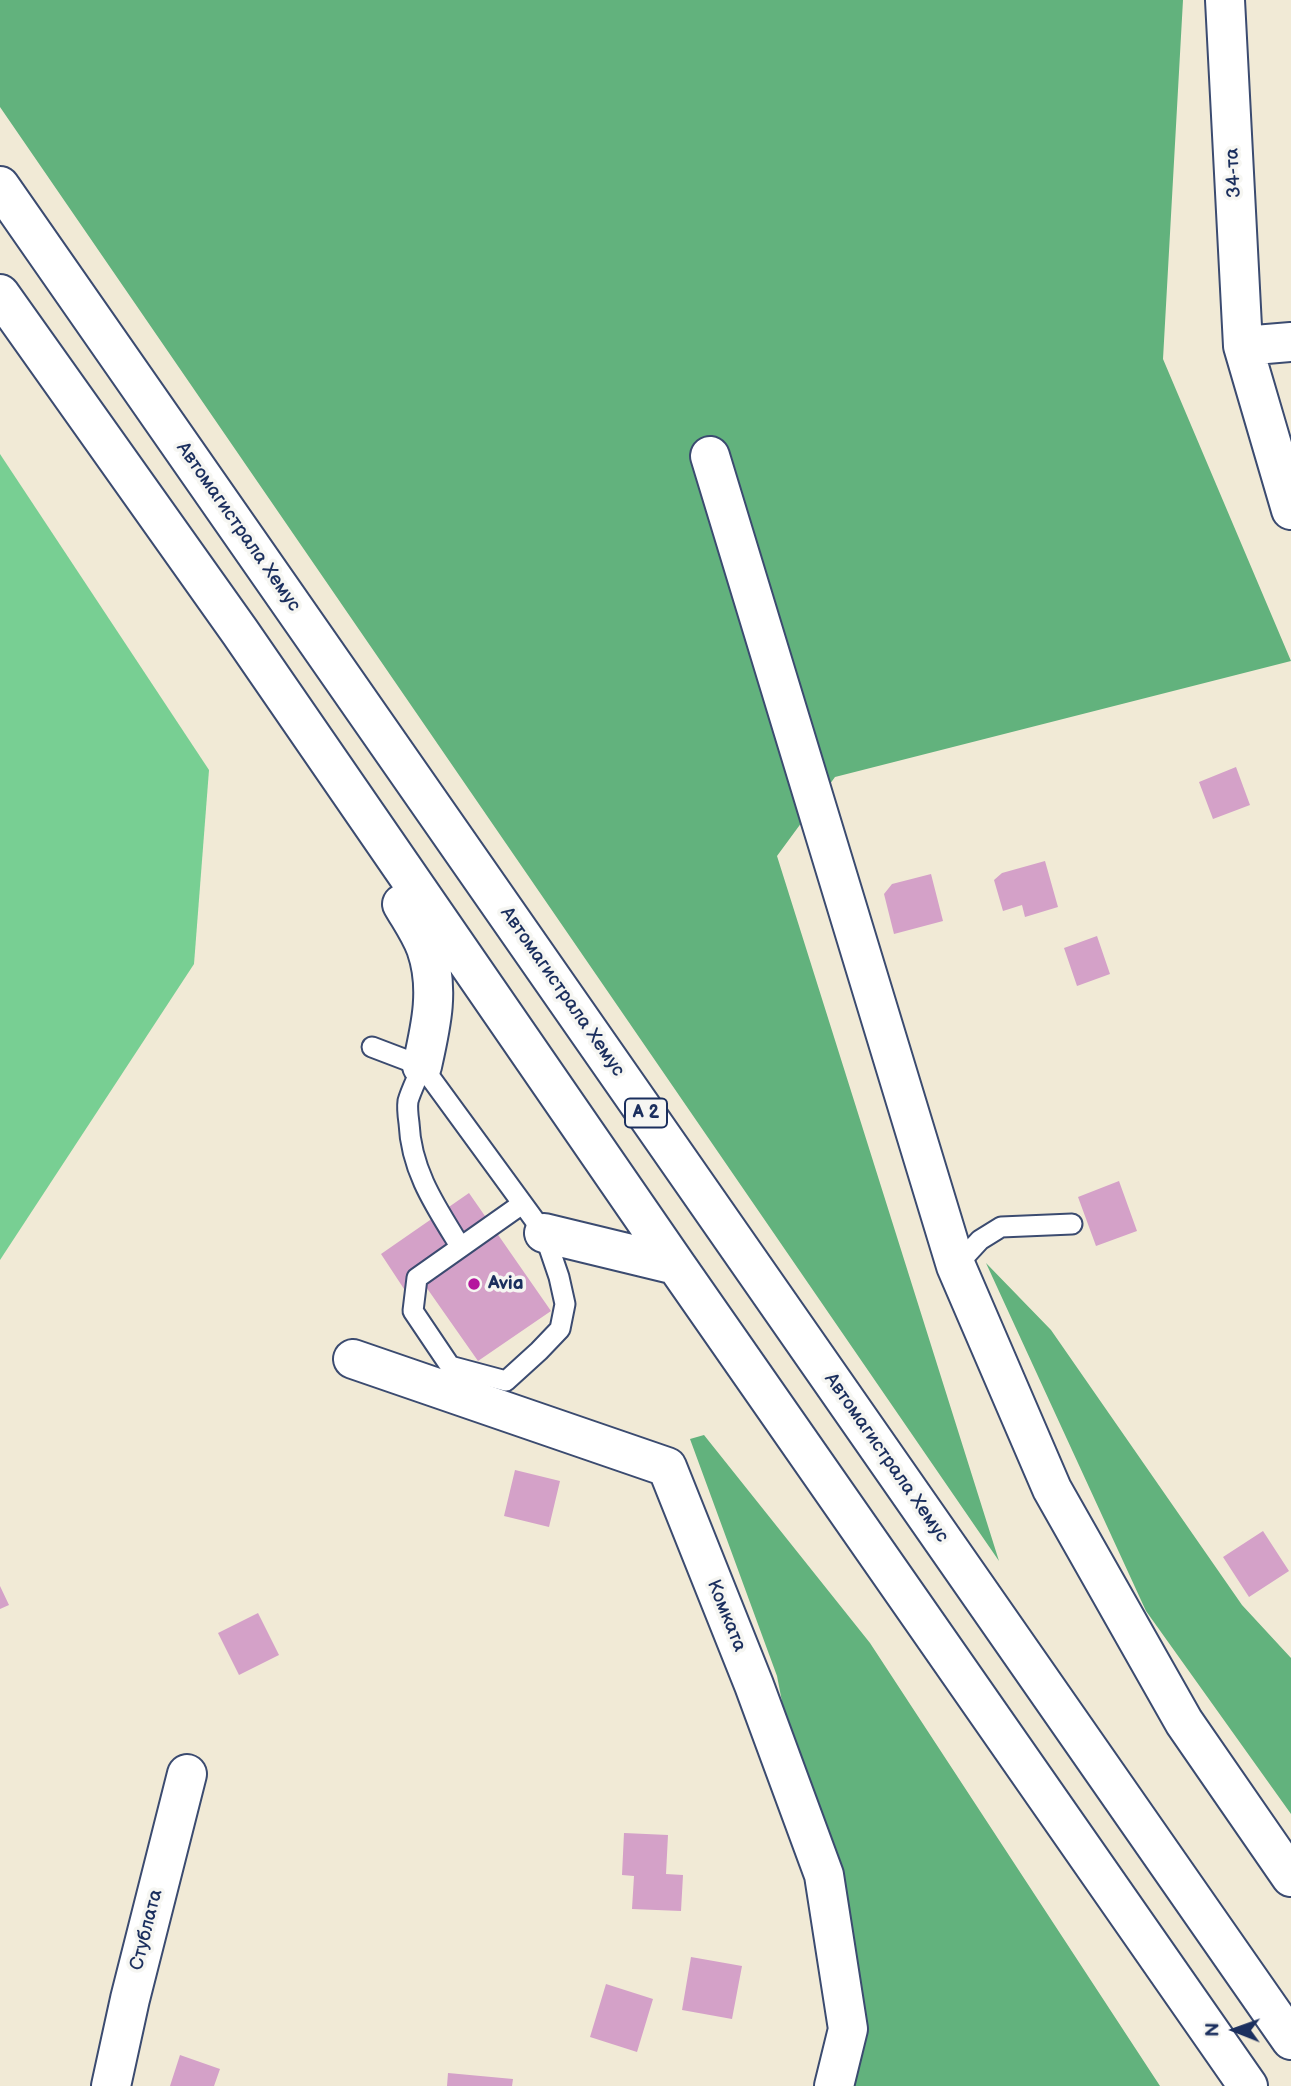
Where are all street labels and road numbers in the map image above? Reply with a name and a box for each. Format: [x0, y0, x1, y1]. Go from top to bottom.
street label: 34-та [1221, 147, 1247, 199]
street label: Автомагистрала Хемус [171, 438, 305, 616]
street label: Автомагистрала Хемус [495, 903, 629, 1081]
road number: A 2 [625, 1098, 667, 1128]
street label: Автомагистрала Хемус [819, 1369, 953, 1547]
street label: Комката [701, 1577, 751, 1655]
street label: Стублата [126, 1887, 168, 1973]

